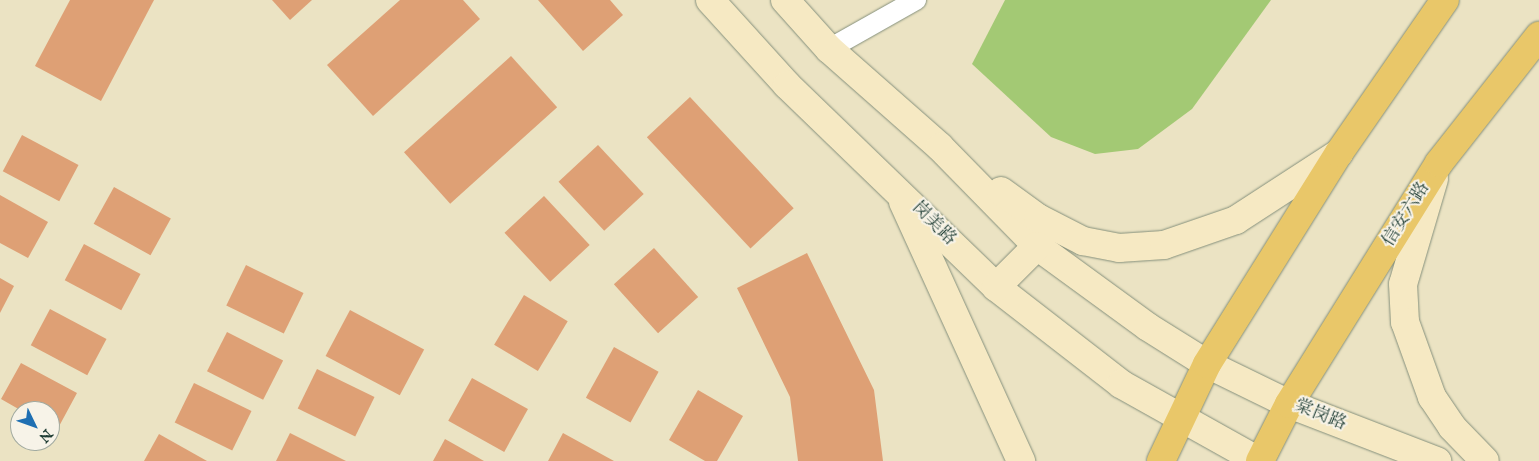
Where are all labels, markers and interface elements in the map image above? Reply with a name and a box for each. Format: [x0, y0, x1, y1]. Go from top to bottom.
street label: 信安六路 [1379, 179, 1435, 251]
street label: 岗美路 [906, 197, 960, 251]
street label: 棠岗路 [1291, 396, 1349, 436]
north arrow [10, 401, 60, 451]
text: N [35, 425, 56, 446]

